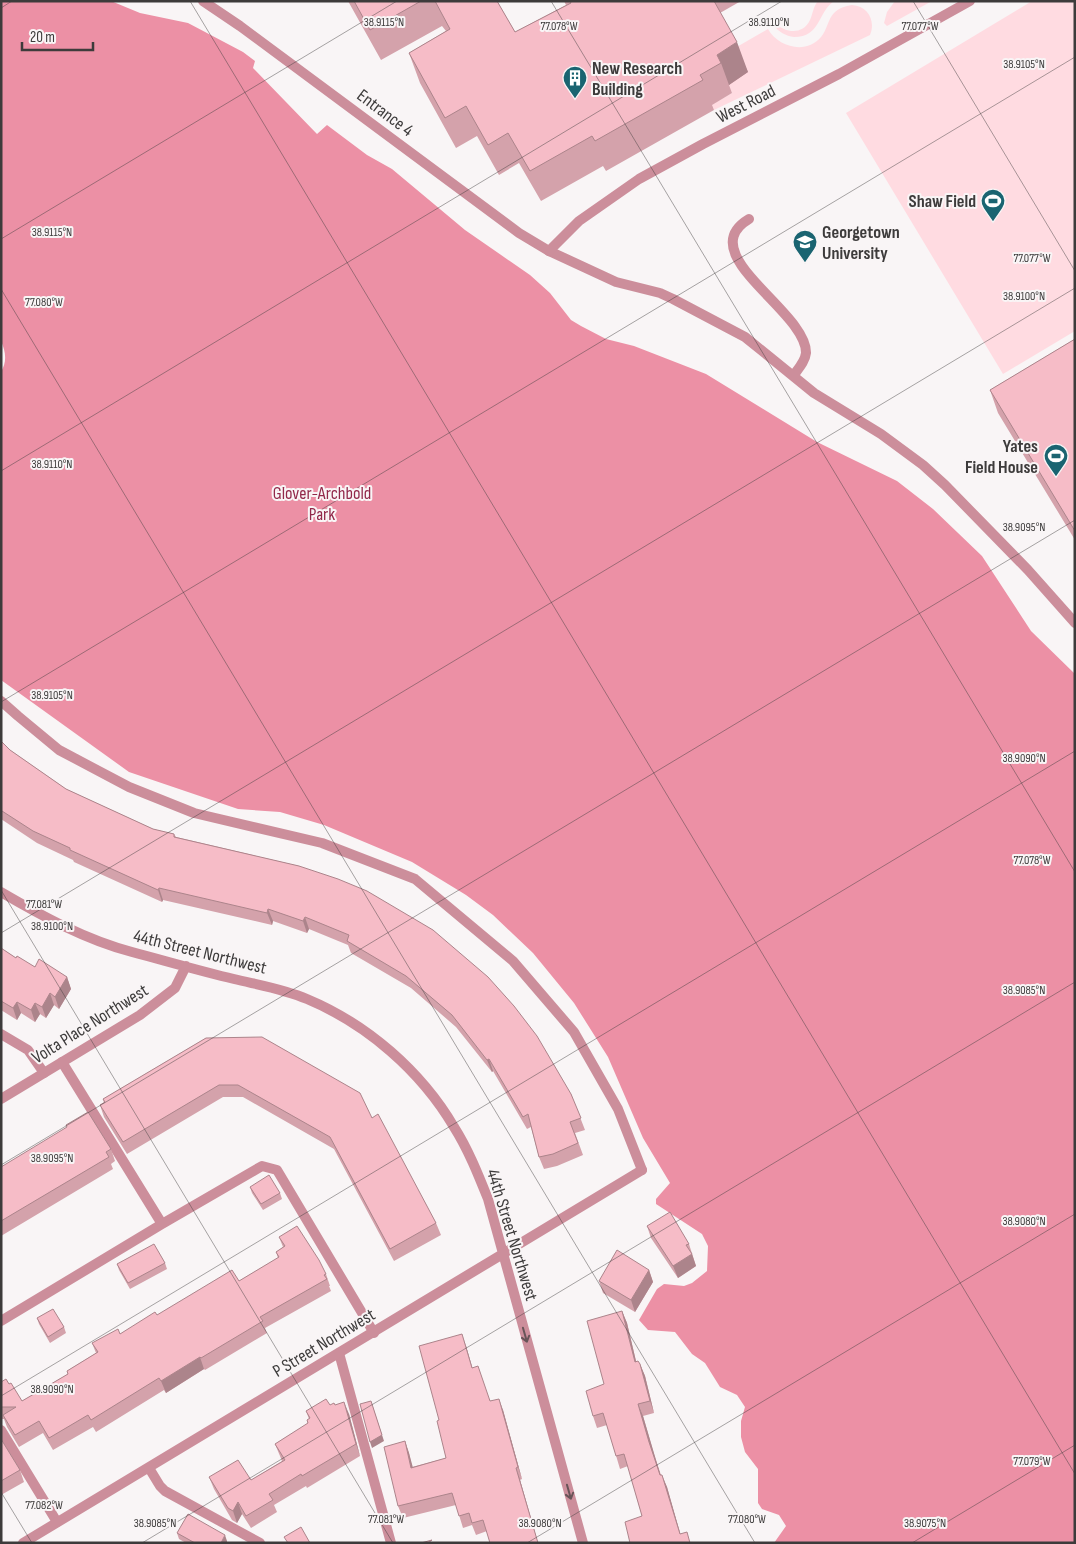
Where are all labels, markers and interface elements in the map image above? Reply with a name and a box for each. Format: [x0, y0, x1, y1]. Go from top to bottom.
text: 38.9115°N [364, 15, 404, 30]
text: 38.9110°N [749, 15, 789, 30]
text: 77.078°W [541, 19, 578, 34]
text: 77.077°W [901, 19, 939, 34]
scale bar [22, 20, 94, 52]
text: 20 m [30, 28, 55, 47]
text: 38.9105°N [1003, 57, 1045, 72]
place label: New Research Building [592, 58, 682, 100]
building icon: New Research Building [562, 65, 588, 99]
street label: West Road [713, 80, 779, 128]
street label: Entrance 4 [353, 85, 418, 141]
sports icon: Shaw Field [980, 188, 1006, 222]
place label: Shaw Field [909, 191, 976, 212]
place label: Georgetown University [822, 222, 900, 264]
text: 38.9115°N [32, 225, 72, 240]
school or university icon: Georgetown University [792, 229, 818, 263]
text: 77.077°W [1013, 251, 1051, 266]
text: 38.9100°N [1003, 289, 1045, 304]
text: 77.080°W [25, 295, 63, 310]
place label: Yates Field House [965, 436, 1038, 478]
sports icon: Yates Field House [1043, 443, 1069, 477]
text: 38.9110°N [32, 457, 72, 472]
park label: Glover-Archbold Park [273, 483, 371, 525]
text: 38.9095°N [1003, 520, 1045, 535]
text: 38.9105°N [31, 688, 73, 703]
text: 38.9090°N [1002, 751, 1046, 766]
text: 77.078°W [1014, 853, 1051, 868]
text: 77.081°W [26, 897, 62, 912]
text: 38.9100°N [31, 919, 73, 934]
street label: 44th Street Northwest [131, 925, 269, 979]
street label: Volta Place Northwest [28, 980, 152, 1068]
text: 38.9085°N [1003, 983, 1045, 998]
text: 38.9095°N [31, 1151, 73, 1166]
street label: 44th Street Northwest [482, 1167, 542, 1304]
text: 38.9080°N [1002, 1214, 1046, 1229]
street label: P Street Northwest [269, 1304, 379, 1382]
one-way arrow [521, 1327, 530, 1343]
text: 38.9090°N [30, 1382, 74, 1397]
text: 77.079°W [1013, 1454, 1051, 1469]
one-way arrow [565, 1483, 574, 1499]
text: 77.082°W [25, 1498, 63, 1513]
text: 77.081°W [368, 1512, 404, 1527]
text: 77.080°W [728, 1512, 766, 1527]
text: 38.9085°N [134, 1516, 176, 1531]
text: 38.9080°N [518, 1516, 562, 1531]
text: 38.9075°N [904, 1516, 946, 1531]

